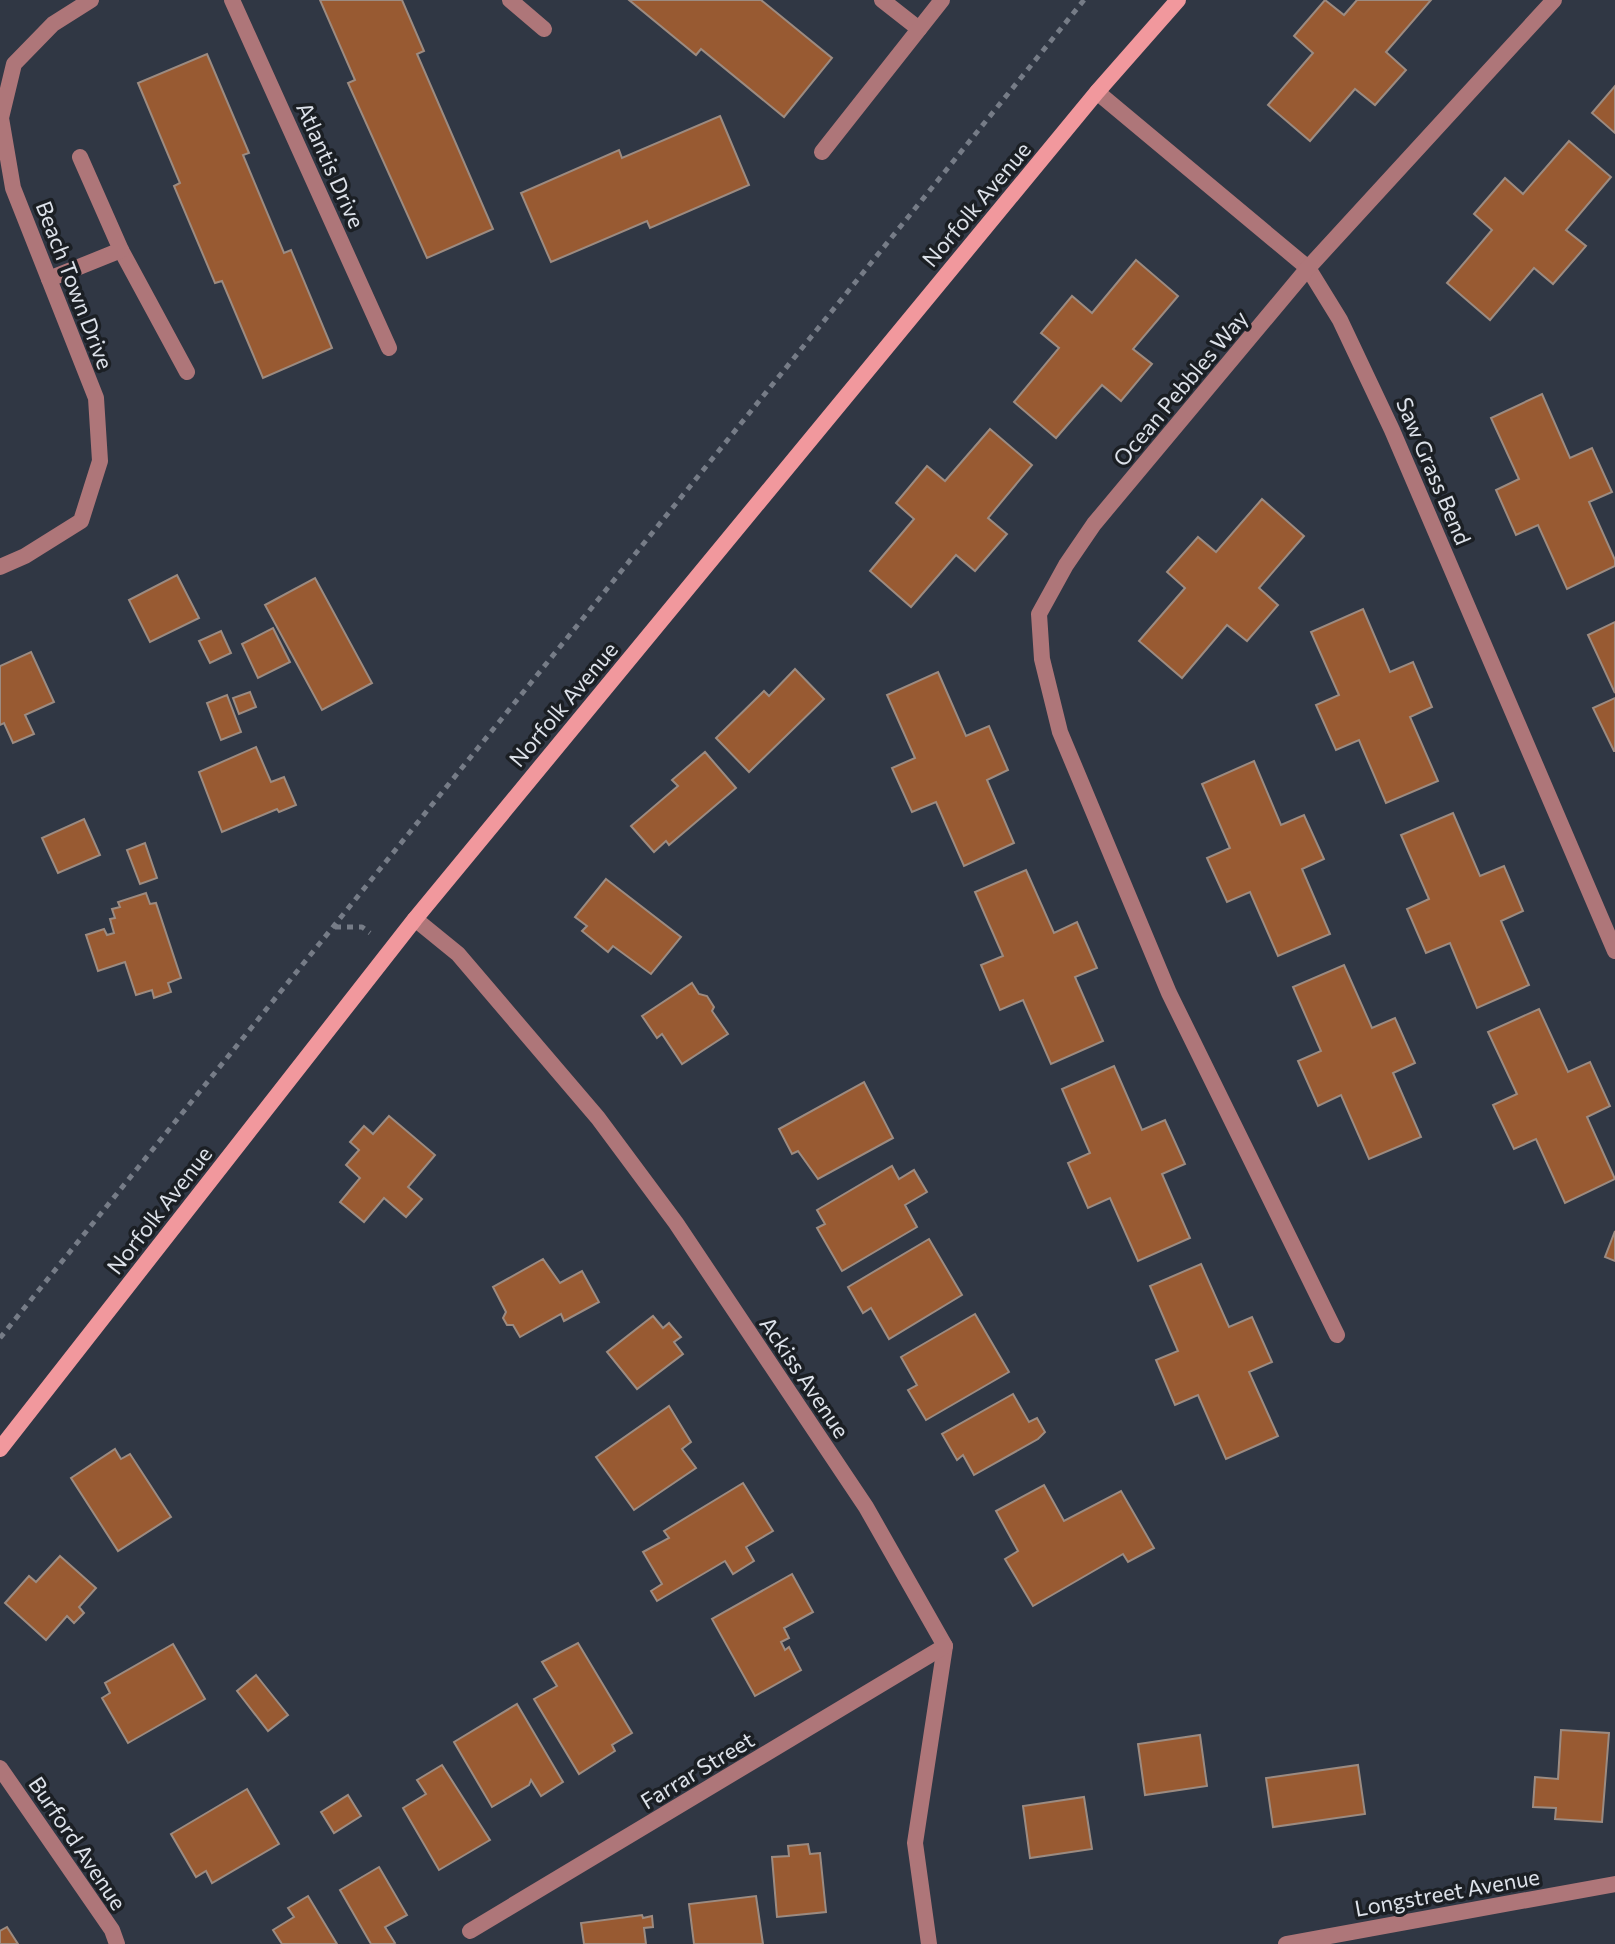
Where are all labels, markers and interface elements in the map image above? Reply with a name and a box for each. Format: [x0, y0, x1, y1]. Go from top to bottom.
street label: Atlantis Drive [291, 98, 371, 232]
street label: Norfolk Avenue [916, 136, 1036, 272]
street label: Beach Town Drive [31, 197, 119, 373]
street label: Ocean Pebbles Way [1107, 305, 1253, 471]
street label: Saw Grass Bend [1391, 393, 1477, 549]
street label: Norfolk Avenue [503, 636, 623, 772]
street label: Norfolk Avenue [101, 1141, 217, 1279]
street label: Ackiss Avenue [754, 1311, 856, 1443]
street label: Farrar Street [635, 1726, 759, 1814]
street label: Burford Avenue [23, 1771, 133, 1915]
street label: Longstreet Avenue [1352, 1862, 1542, 1922]

